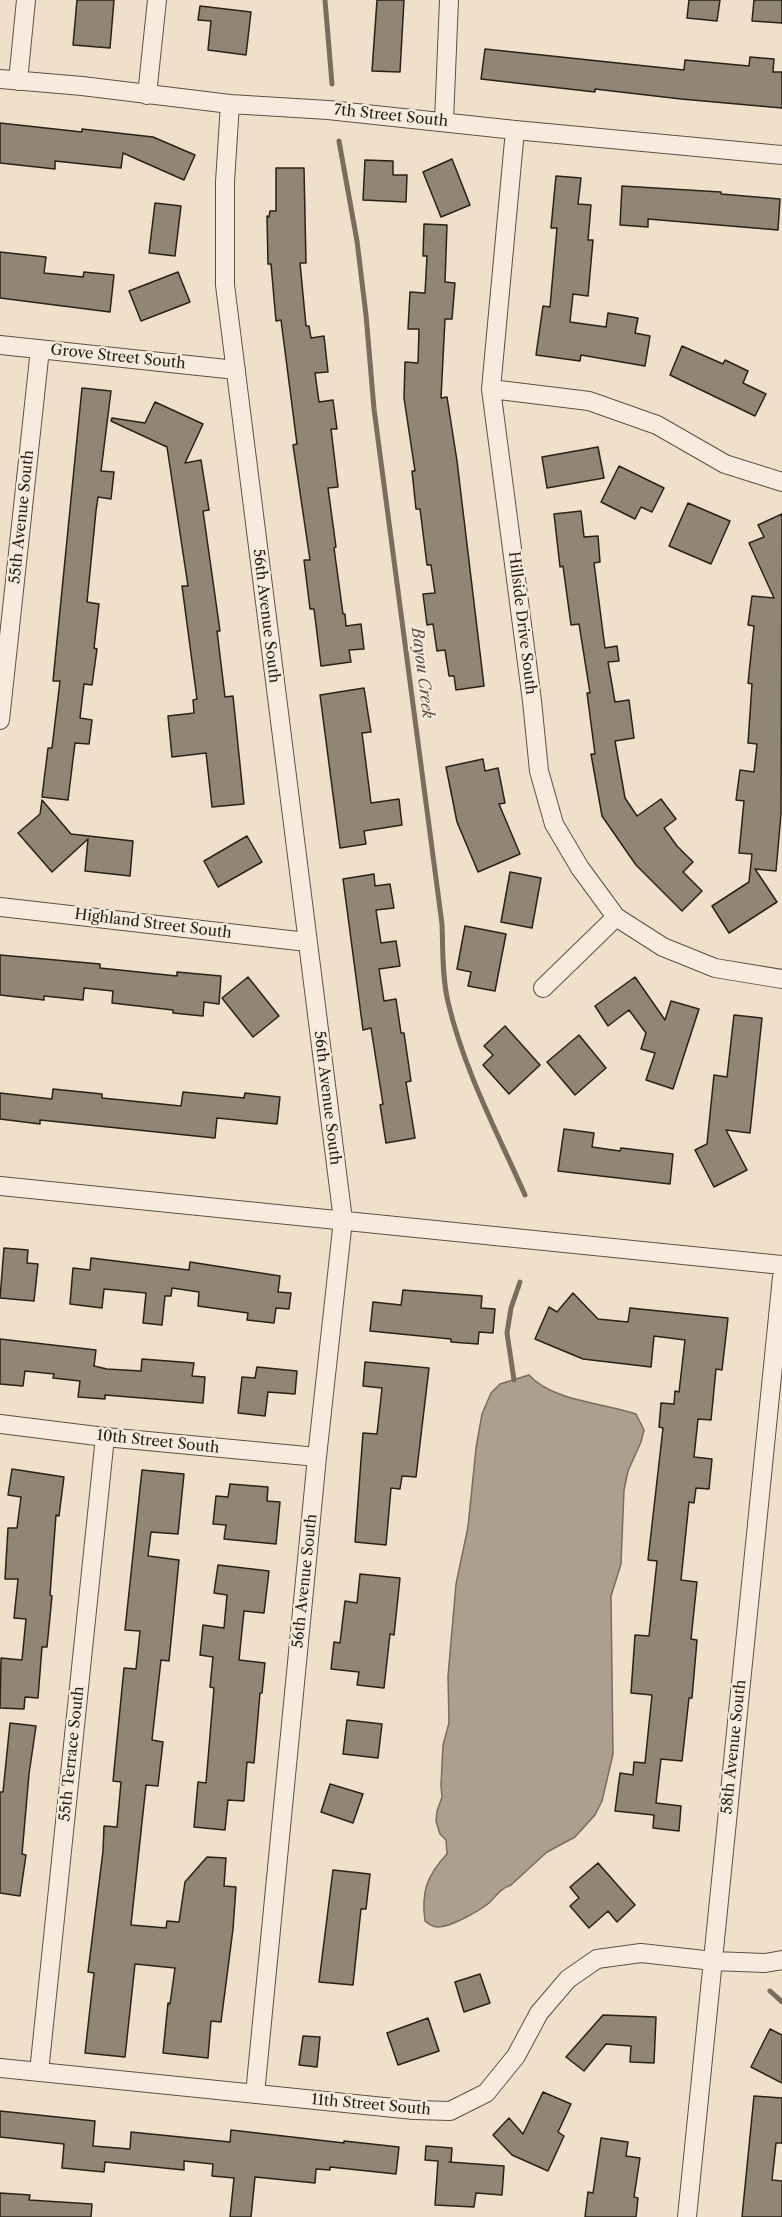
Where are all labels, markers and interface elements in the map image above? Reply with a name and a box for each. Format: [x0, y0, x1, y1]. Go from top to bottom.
street label: 7th Street South [333, 101, 449, 131]
street label: Grove Street South [50, 341, 186, 373]
street label: 55th Avenue South [6, 449, 38, 585]
street label: 56th Avenue South [249, 548, 283, 684]
street label: Hillside Drive South [504, 550, 540, 696]
water label: Bayou Creek [407, 626, 437, 720]
street label: Highland Street South [73, 905, 233, 943]
street label: 56th Avenue South [310, 1030, 344, 1166]
street label: 10th Street South [96, 1427, 220, 1457]
street label: 56th Avenue South [289, 1513, 321, 1649]
street label: 58th Avenue South [718, 1679, 750, 1815]
street label: 55th Terrace South [56, 1685, 88, 1823]
street label: 11th Street South [310, 2091, 432, 2119]

